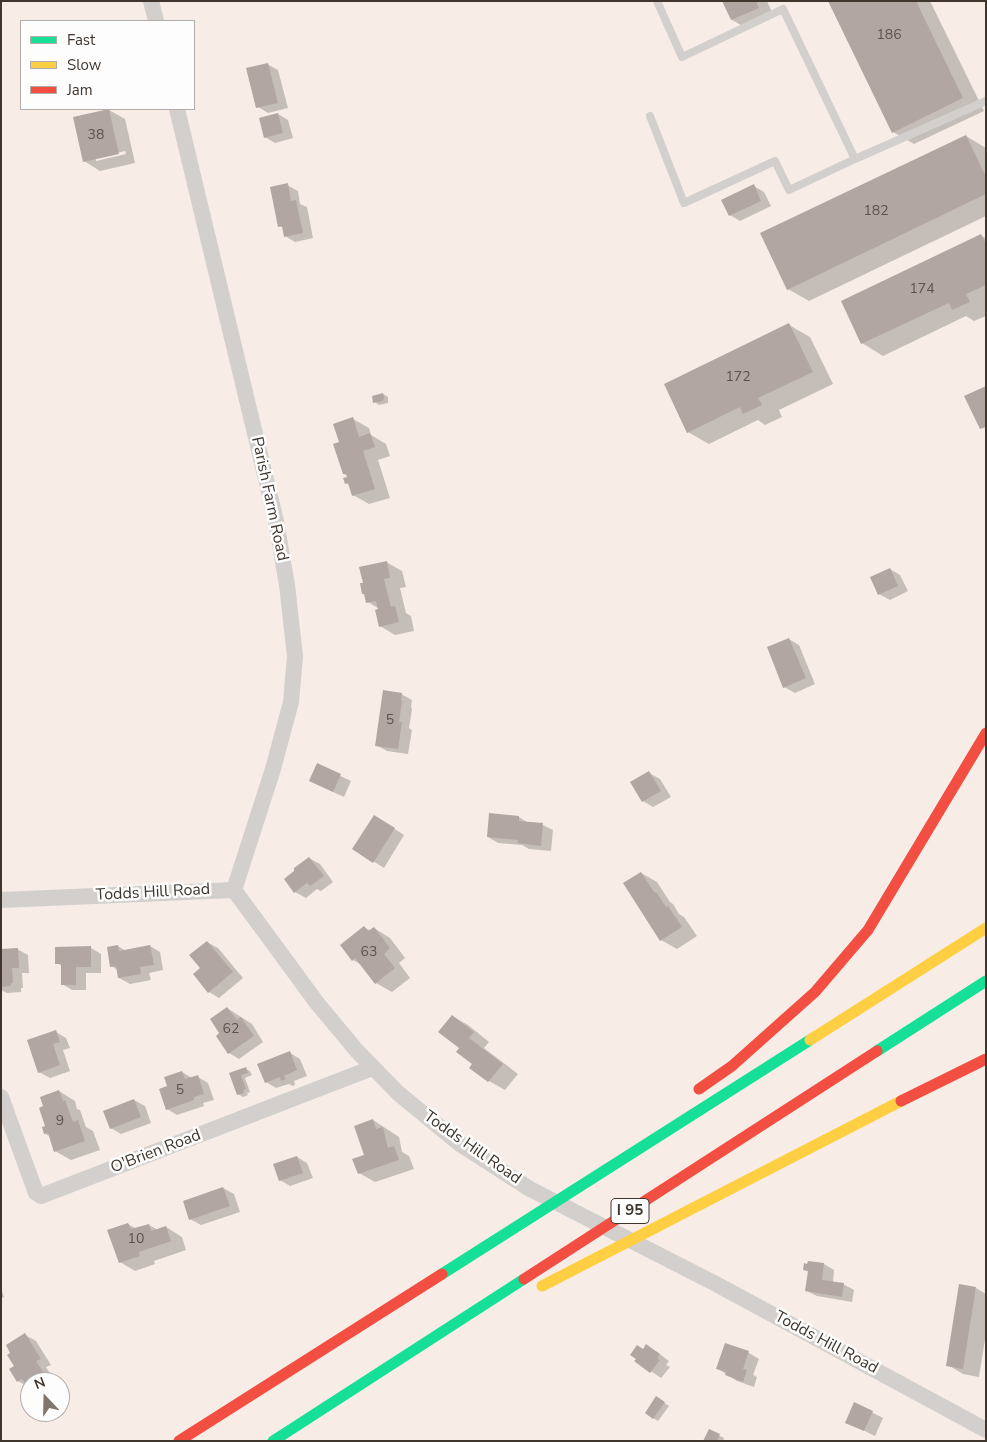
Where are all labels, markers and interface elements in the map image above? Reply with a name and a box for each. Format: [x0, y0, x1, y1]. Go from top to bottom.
legend [20, 20, 195, 110]
house number: 186 [876, 28, 902, 44]
text: Fast [67, 30, 95, 50]
text: Slow [67, 55, 101, 75]
text: Jam [67, 80, 93, 100]
house number: 38 [88, 128, 104, 144]
house number: 182 [863, 204, 889, 220]
house number: 174 [909, 282, 935, 298]
house number: 172 [725, 370, 751, 386]
street label: Parish Farm Road [246, 435, 292, 563]
house number: 5 [386, 713, 394, 729]
street label: Todds Hill Road [95, 880, 211, 906]
house number: 63 [361, 945, 377, 961]
house number: 62 [223, 1022, 239, 1038]
house number: 5 [176, 1083, 184, 1099]
street label: Todds Hill Road [420, 1107, 524, 1189]
house number: 9 [56, 1114, 64, 1130]
street label: O'Brien Road [108, 1126, 204, 1178]
road number: I 95 [611, 1198, 649, 1224]
house number: 10 [128, 1232, 144, 1248]
street label: Todds Hill Road [771, 1308, 881, 1378]
north arrow [20, 1372, 70, 1422]
text: N [31, 1373, 48, 1394]

